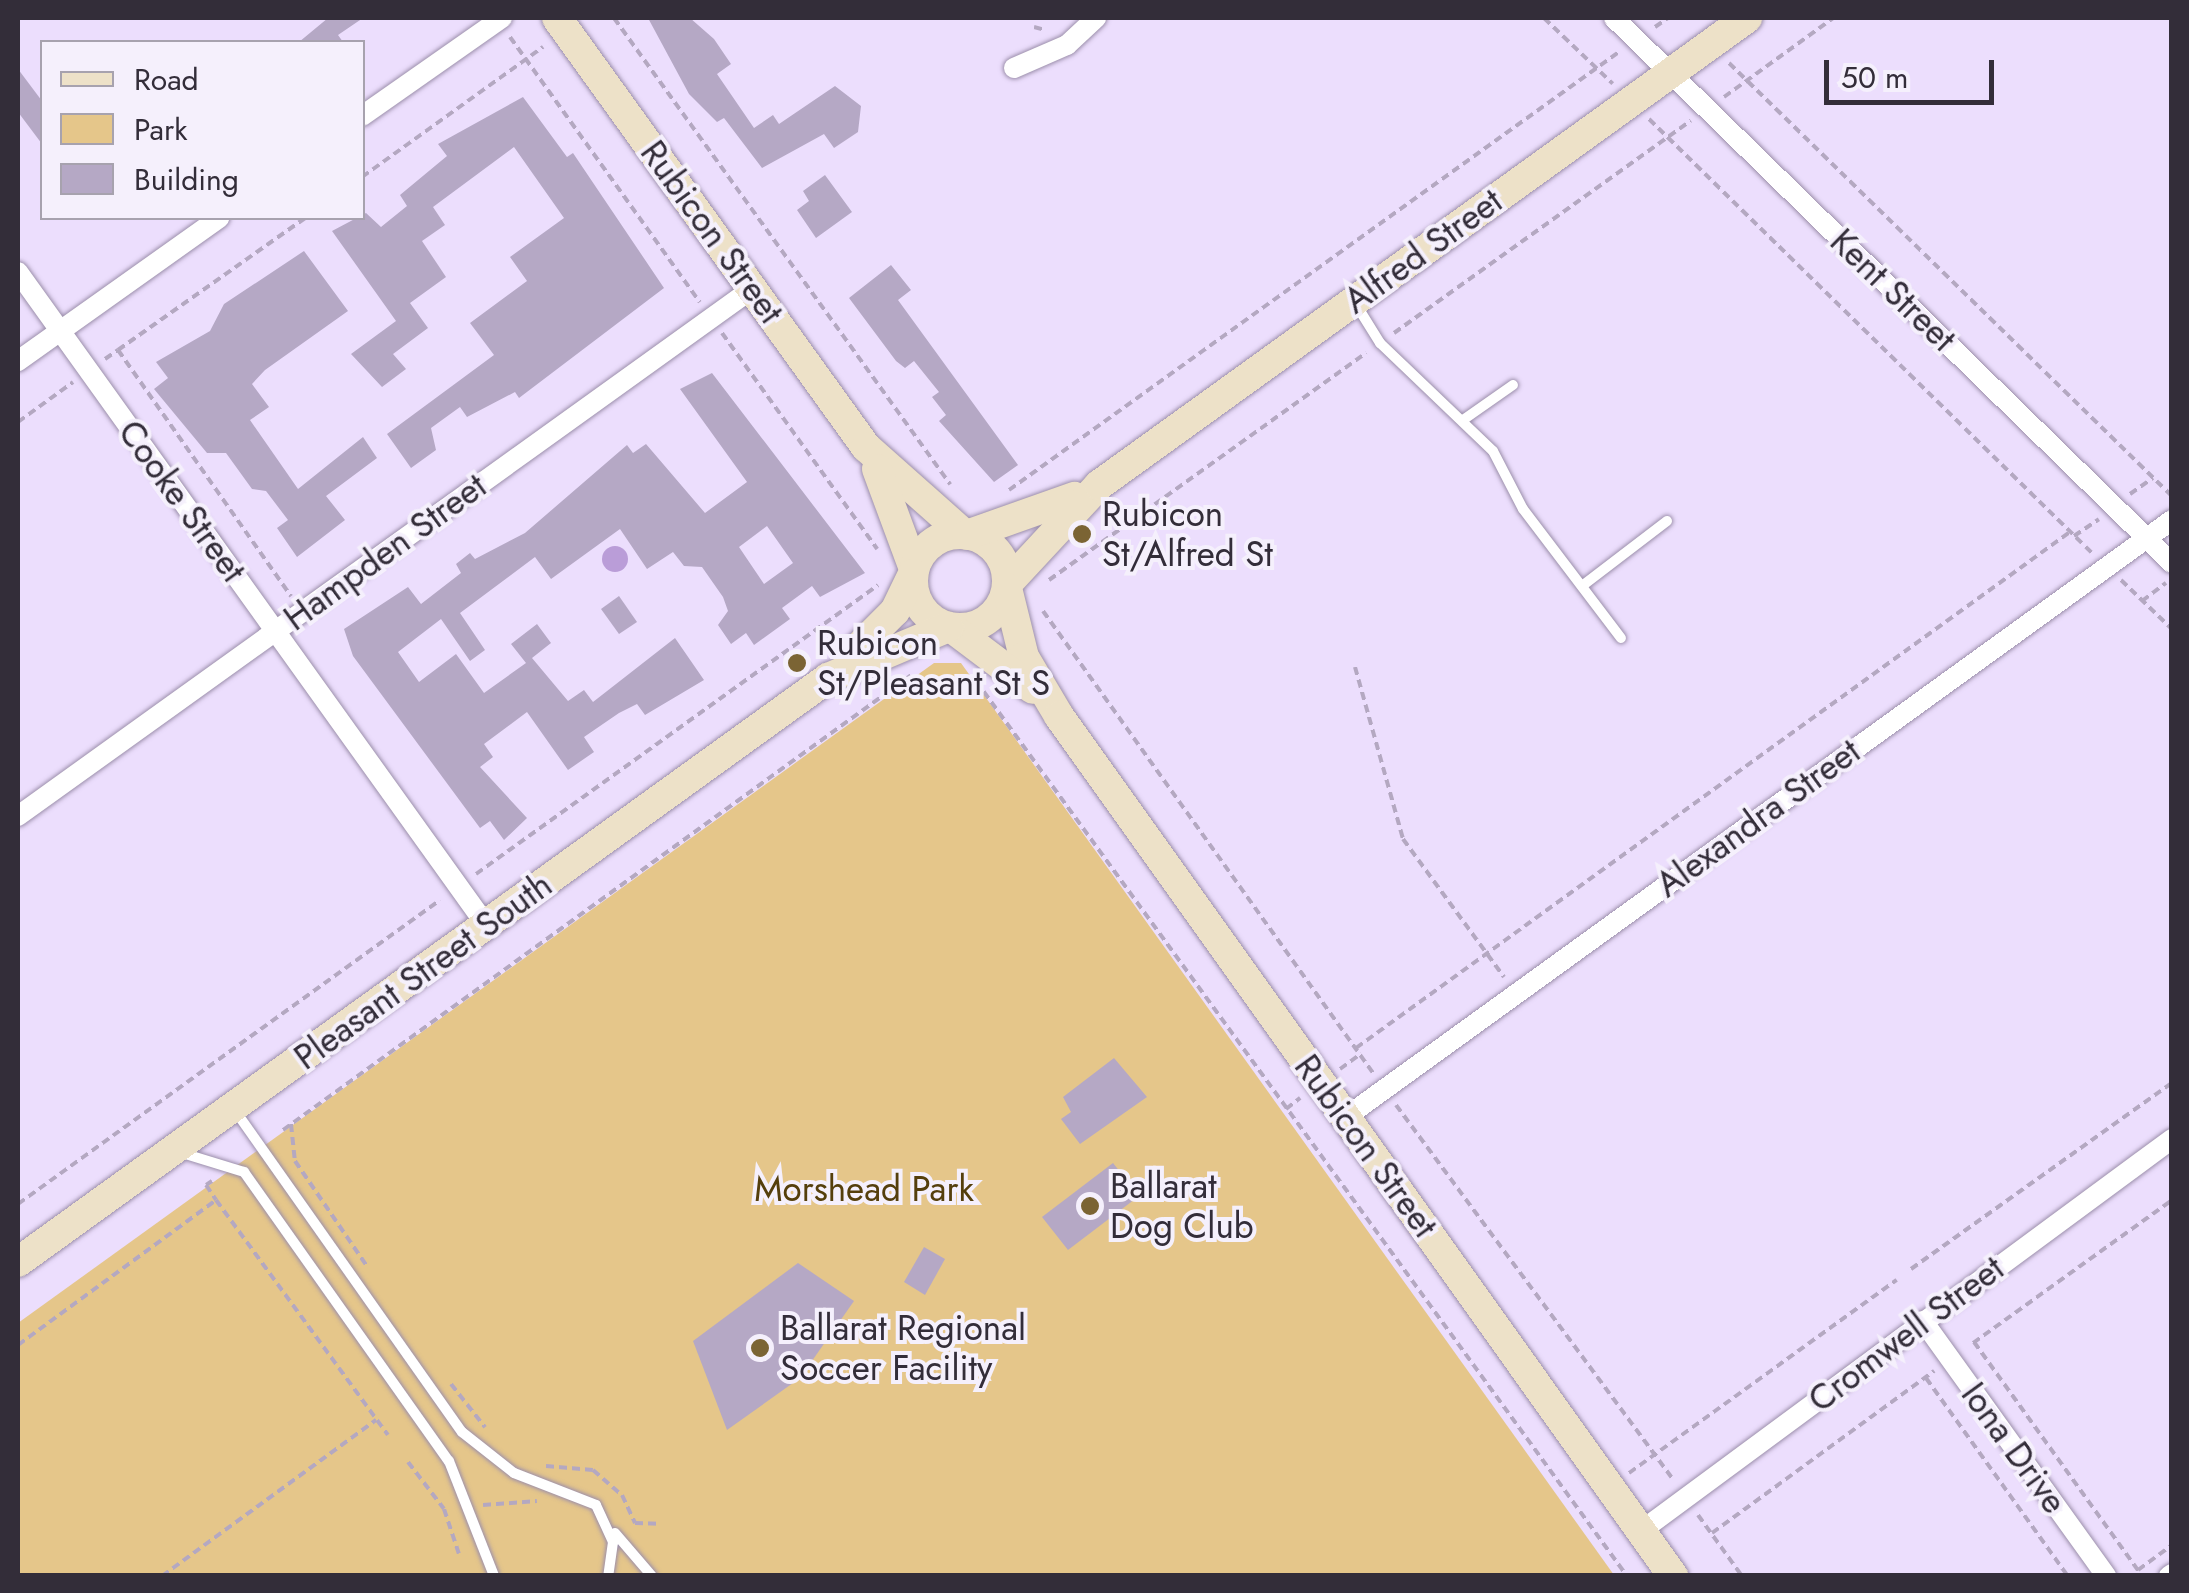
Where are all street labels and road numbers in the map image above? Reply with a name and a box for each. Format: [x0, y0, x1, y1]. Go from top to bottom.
street label: Rubicon Street [632, 133, 792, 331]
street label: Alfred Street [1336, 180, 1510, 322]
street label: Kent Street [1822, 220, 1964, 360]
street label: Cooke Street [109, 412, 255, 590]
street label: Hampden Street [276, 465, 494, 639]
street label: Alexandra Street [1648, 730, 1868, 906]
street label: Pleasant Street South [286, 864, 560, 1078]
street label: Rubicon Street [1286, 1047, 1446, 1245]
street label: Cromwell Street [1800, 1247, 2012, 1421]
street label: Iona Drive [1953, 1374, 2075, 1522]

